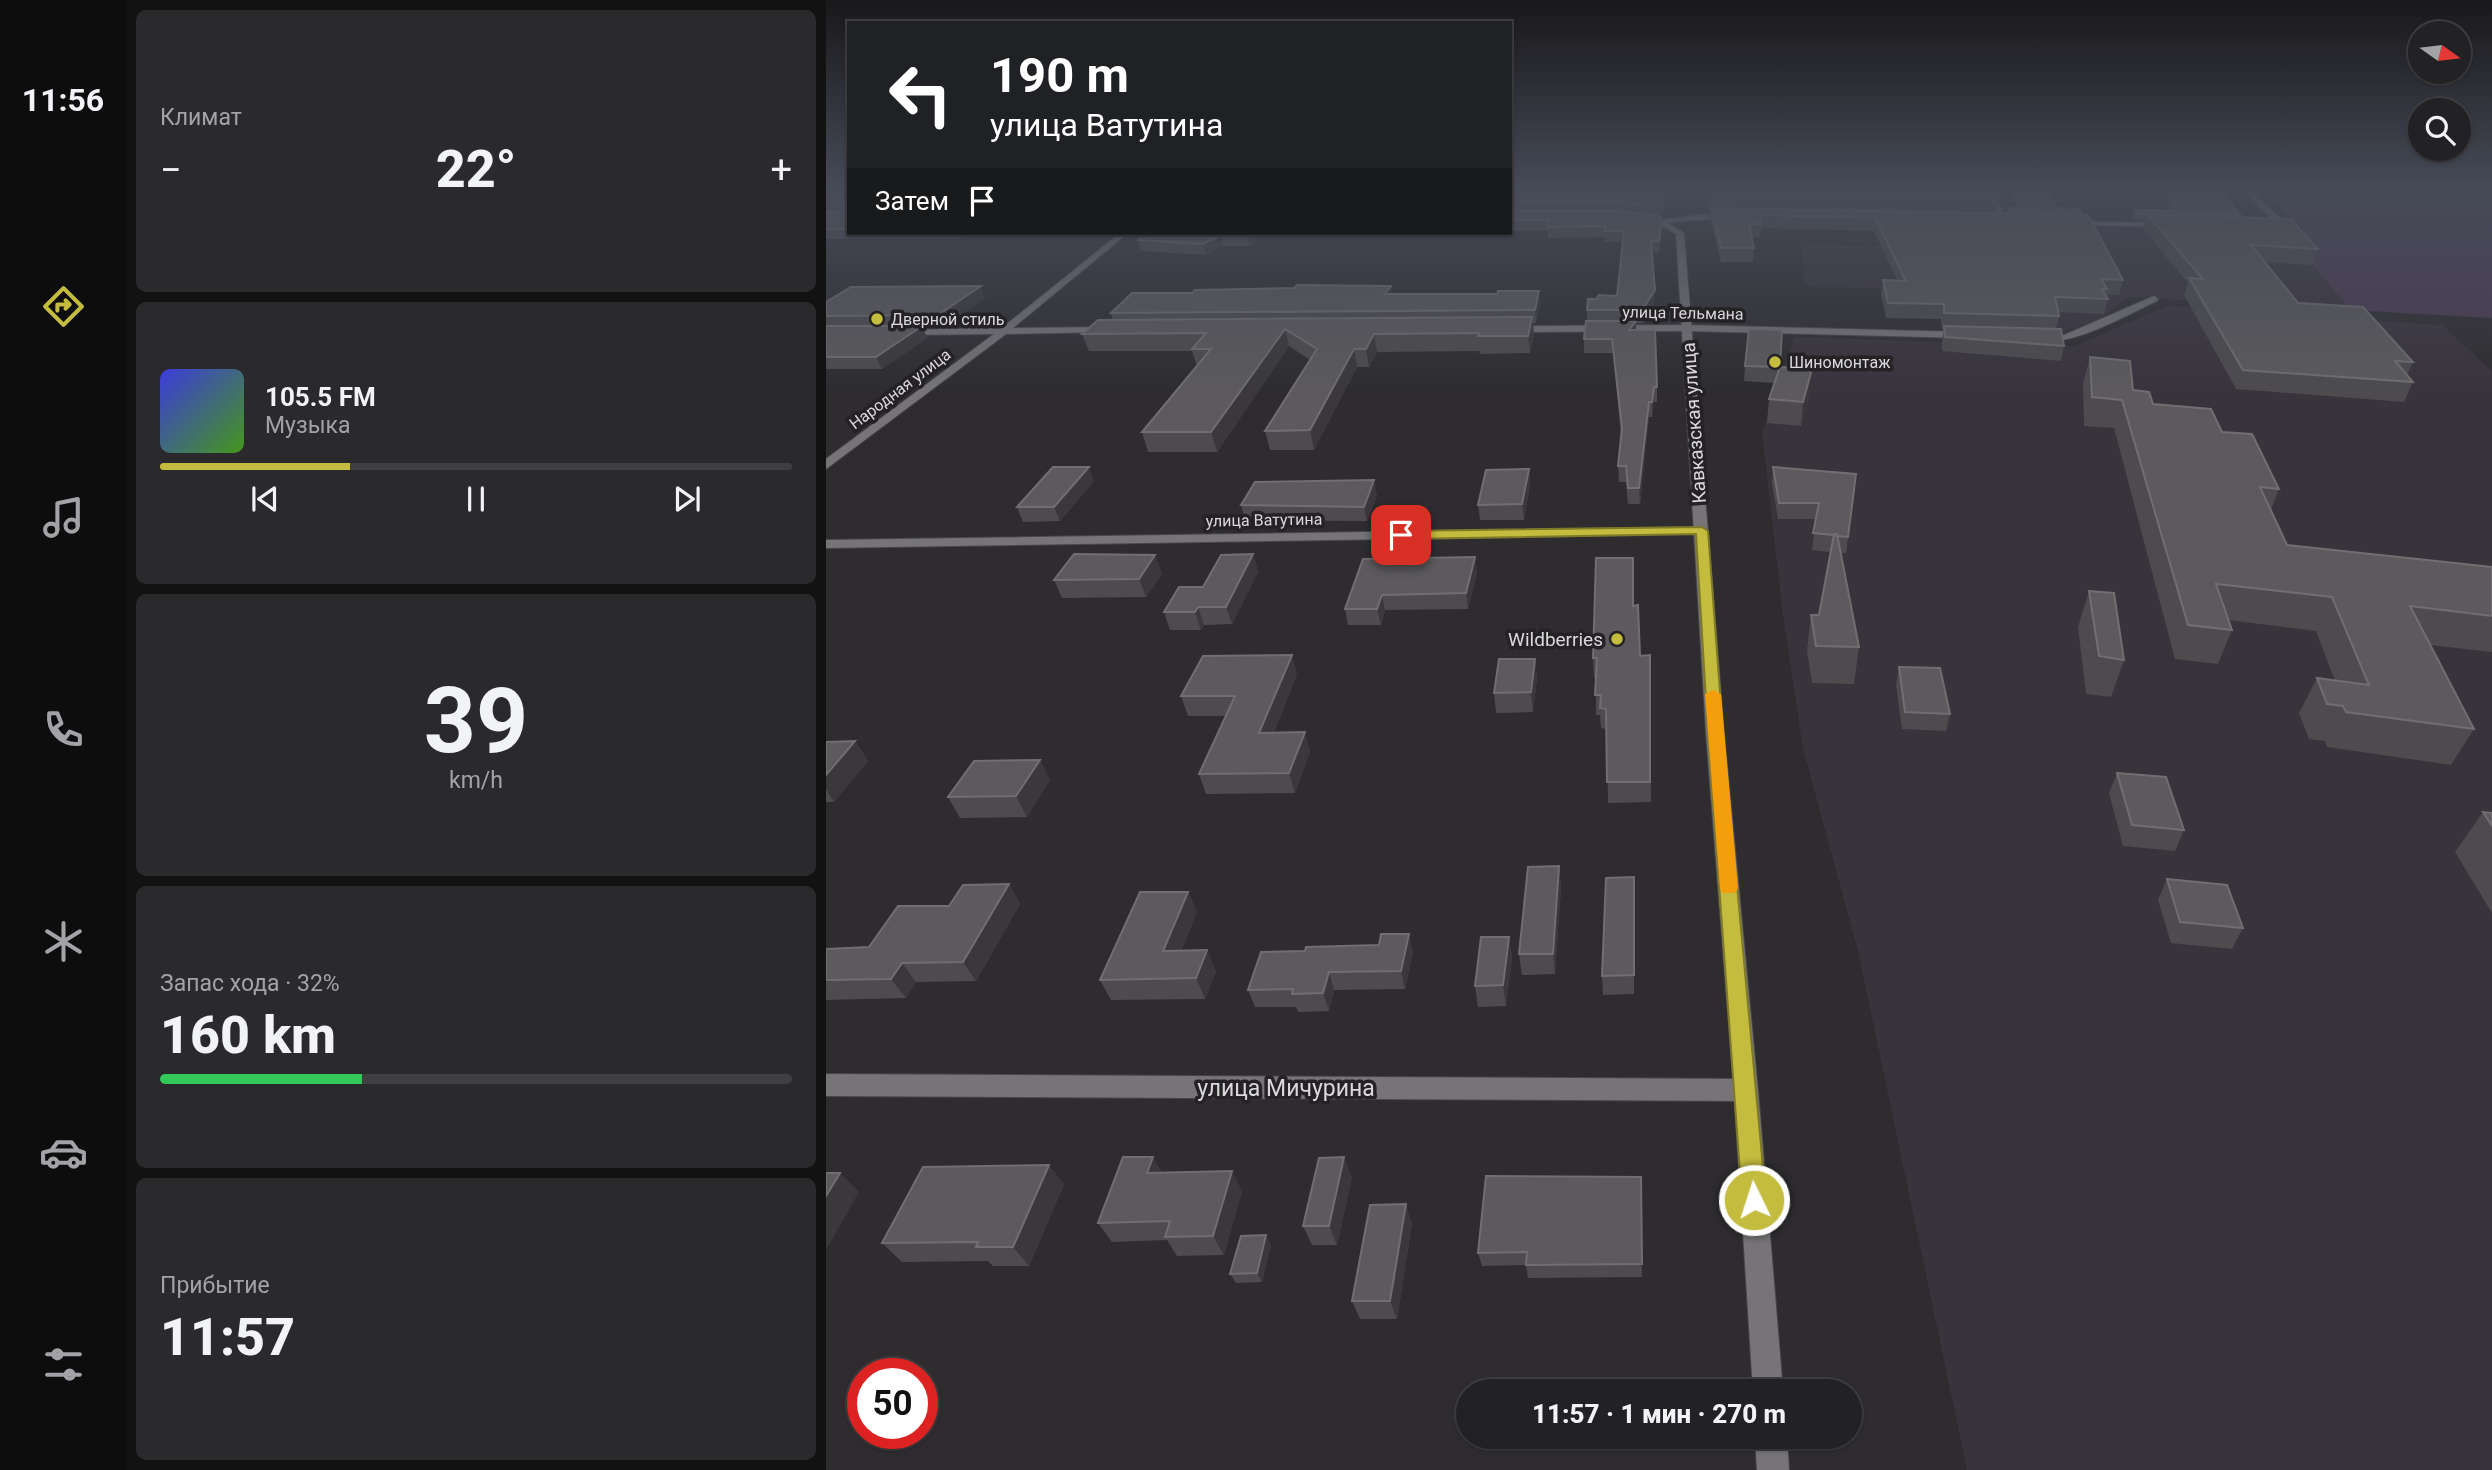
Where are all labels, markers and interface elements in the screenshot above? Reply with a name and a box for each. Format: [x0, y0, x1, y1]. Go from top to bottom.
north arrow [2408, 21, 2471, 84]
map controls [2408, 21, 2471, 161]
text: 190 m [990, 47, 1129, 104]
icon: left [875, 49, 966, 140]
text: 11:56 [22, 81, 104, 119]
button: search [2408, 98, 2471, 161]
text: Климат [160, 104, 242, 131]
text: улица Ватутина [990, 106, 1223, 144]
text: 22° [436, 139, 516, 200]
text: − [160, 148, 182, 192]
text: + [770, 148, 792, 192]
icon: arrive [963, 182, 1001, 220]
text: Затем [875, 186, 949, 216]
icon: directions [39, 282, 88, 331]
street label: улица Тельмана [1622, 302, 1744, 324]
place label: Дверной стиль [891, 310, 1004, 329]
marker: Дверной стиль [869, 311, 885, 327]
street label: Кавказская улица [1677, 342, 1711, 504]
street label: Народная улица [846, 345, 954, 433]
place label: Шиномонтаж [1789, 353, 1891, 372]
marker: Шиномонтаж [1767, 354, 1783, 370]
text: 105.5 FM [265, 382, 376, 412]
text: Музыка [265, 412, 350, 439]
icon: previous [246, 480, 284, 518]
icon: pause [457, 480, 495, 518]
icon: next [668, 480, 706, 518]
icon: music [39, 493, 88, 542]
pin [1371, 505, 1431, 565]
street label: улица Ватутина [1206, 509, 1322, 531]
icon: arrive [1382, 516, 1420, 554]
place label: Wildberries [1508, 628, 1603, 651]
marker: Wildberries [1609, 631, 1625, 647]
text: 39 [424, 668, 528, 774]
icon: phone [39, 705, 88, 754]
text: km/h [449, 767, 503, 794]
icon: climate [39, 917, 88, 966]
text: Запас хода · 32% [160, 970, 340, 997]
text: 160 km [160, 1005, 336, 1066]
street label: улица Мичурина [1197, 1075, 1375, 1102]
icon: car [39, 1128, 88, 1177]
position arrow [1717, 1163, 1791, 1237]
text: Прибытие [160, 1272, 270, 1299]
text: 11:57 [160, 1307, 295, 1368]
icon: filters [39, 1340, 88, 1389]
speed limit sign: 50 [847, 1358, 938, 1449]
text: 11:57 · 1 мин · 270 m [1532, 1399, 1786, 1429]

